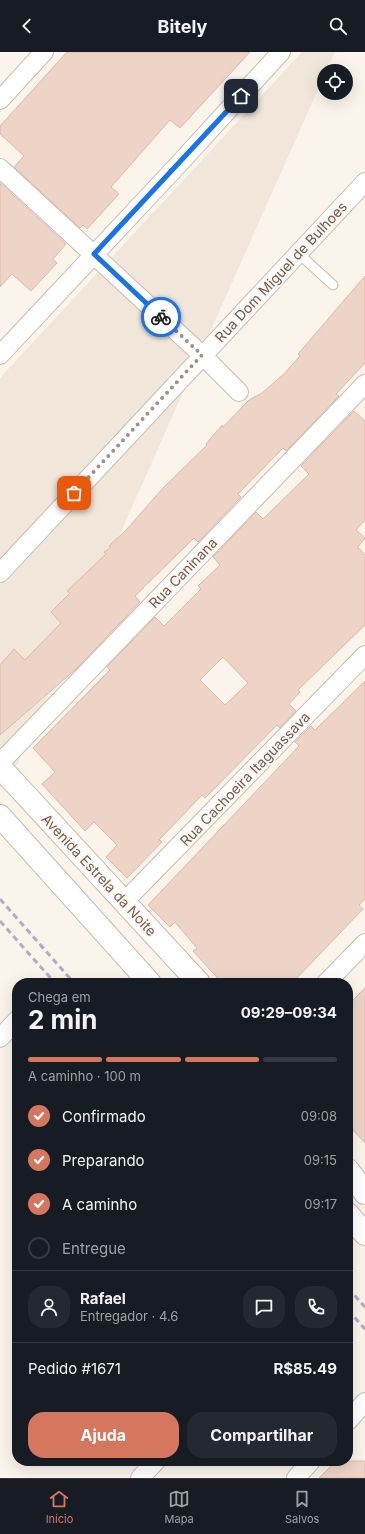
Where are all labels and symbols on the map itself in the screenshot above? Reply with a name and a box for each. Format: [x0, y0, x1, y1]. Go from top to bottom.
pin [224, 79, 258, 113]
street label: Rua Dom Miguel de Bulhoes [211, 198, 350, 345]
courier [141, 297, 181, 337]
pin [57, 476, 91, 510]
street label: Rua Caninana [145, 534, 220, 611]
street label: Rua Cachoeira Itaguassava [176, 708, 313, 849]
street label: Avenida Estrela da Noite [38, 810, 160, 939]

